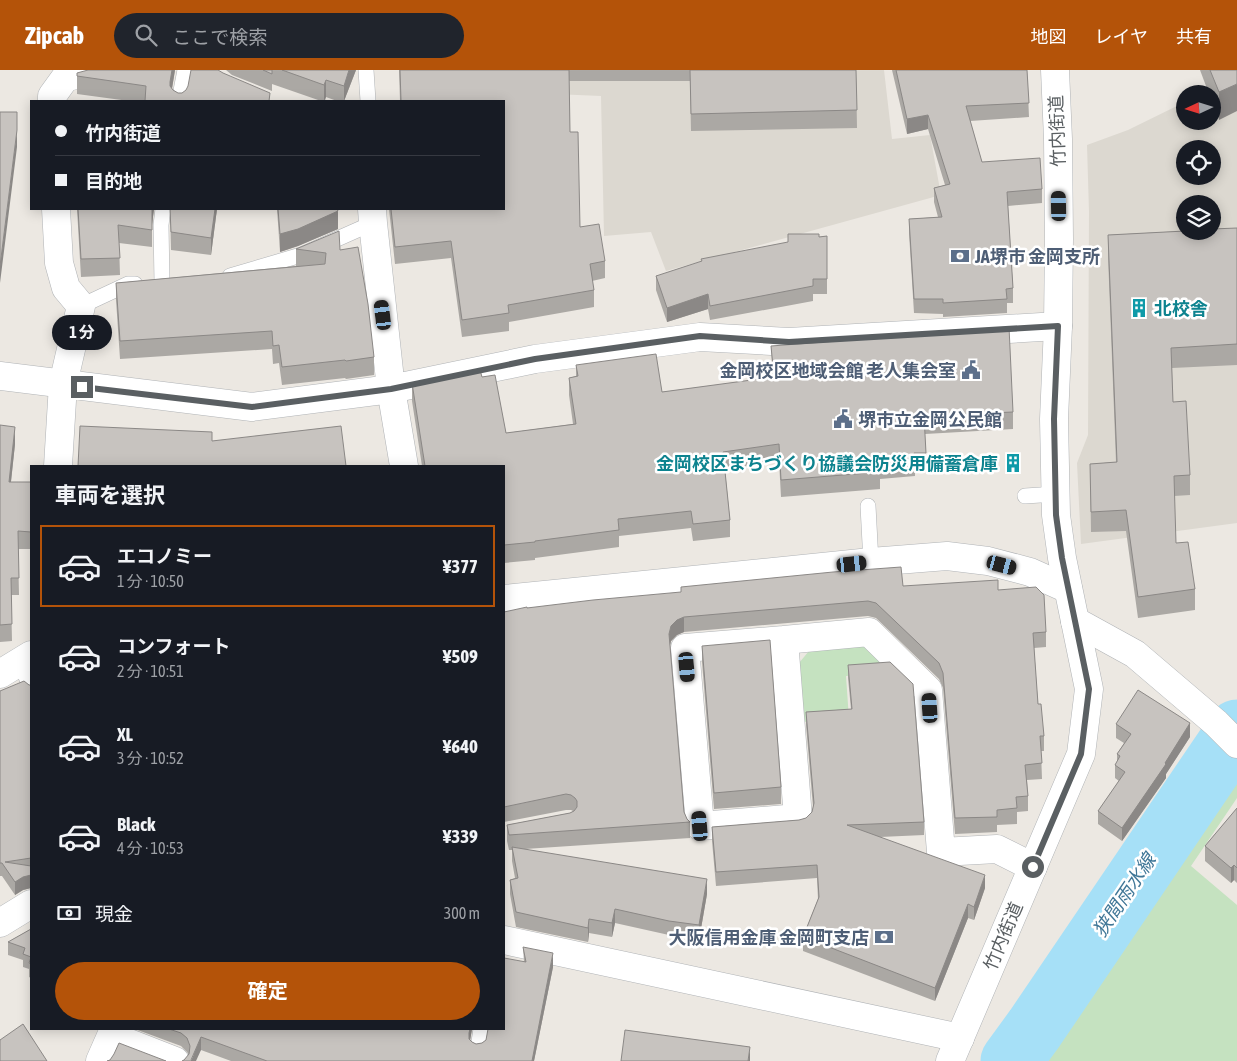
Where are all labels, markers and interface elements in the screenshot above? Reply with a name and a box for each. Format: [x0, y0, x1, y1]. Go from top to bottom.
search box [114, 13, 464, 58]
icon: search [132, 21, 160, 49]
text: Zipcab [25, 22, 84, 49]
text: ここで検索 [172, 26, 267, 48]
text: 地図 [1031, 26, 1067, 47]
text: レイヤ [1095, 26, 1148, 47]
text: 共有 [1176, 26, 1212, 47]
north arrow [1176, 85, 1221, 130]
map controls [1176, 85, 1221, 240]
street label: 竹内街道 [1045, 95, 1069, 167]
text: 竹内街道 [85, 122, 161, 144]
button: locate [1176, 140, 1221, 185]
text: 目的地 [85, 170, 142, 192]
car [1051, 191, 1066, 221]
button: layers [1176, 195, 1221, 240]
bank icon: JA堺市 金岡支所 [949, 245, 971, 267]
place label: JA堺市 金岡支所 [974, 246, 1100, 267]
building icon: 北校舎 [1128, 297, 1150, 319]
place label: 北校舎 [1154, 298, 1208, 319]
car [373, 299, 392, 331]
callout: 1 分 [52, 314, 112, 350]
text: 1 分 [69, 323, 95, 341]
public building icon: 金岡校区地域会館 老人集会室 [960, 359, 982, 381]
place label: 金岡校区地域会館 老人集会室 [720, 360, 956, 381]
route end [71, 376, 93, 398]
public building icon: 堺市立金岡公民館 [832, 408, 854, 430]
place label: 堺市立金岡公民館 [858, 409, 1002, 430]
building icon: 金岡校区まちづくり協議会防災用備蓄倉庫 [1002, 452, 1024, 474]
place label: 金岡校区まちづくり協議会防災用備蓄倉庫 [656, 453, 998, 474]
text: 車両を選択 [55, 482, 165, 508]
icon: car [57, 544, 102, 589]
text: エコノミー [117, 545, 212, 567]
car [985, 554, 1018, 576]
text: ¥377 [443, 555, 478, 577]
car [836, 555, 867, 573]
text: 1 分 · 10:50 [117, 572, 184, 590]
icon: car [57, 634, 102, 679]
text: コンフォート [117, 635, 230, 657]
text: ¥509 [443, 645, 478, 667]
car [678, 651, 695, 683]
text: 2 分 · 10:51 [117, 662, 184, 680]
car [921, 693, 938, 723]
text: XL [117, 723, 133, 745]
icon: car [57, 724, 102, 769]
text: ¥640 [443, 735, 478, 757]
text: 3 分 · 10:52 [117, 749, 184, 767]
car [691, 810, 708, 842]
text: Black [117, 813, 155, 835]
icon: car [57, 814, 102, 859]
text: ¥339 [443, 825, 478, 847]
text: 4 分 · 10:53 [117, 839, 184, 857]
water label: 狭間雨水線 [1088, 848, 1161, 941]
route start [1022, 856, 1044, 878]
icon: cash [55, 899, 83, 927]
street label: 竹内街道 [979, 899, 1027, 973]
text: 現金 [95, 903, 133, 925]
text: 300 m [444, 904, 480, 922]
bank icon: 大阪信用金庫 金岡町支店 [873, 926, 895, 948]
place label: 大阪信用金庫 金岡町支店 [669, 927, 869, 948]
button: 確定 [55, 962, 480, 1020]

